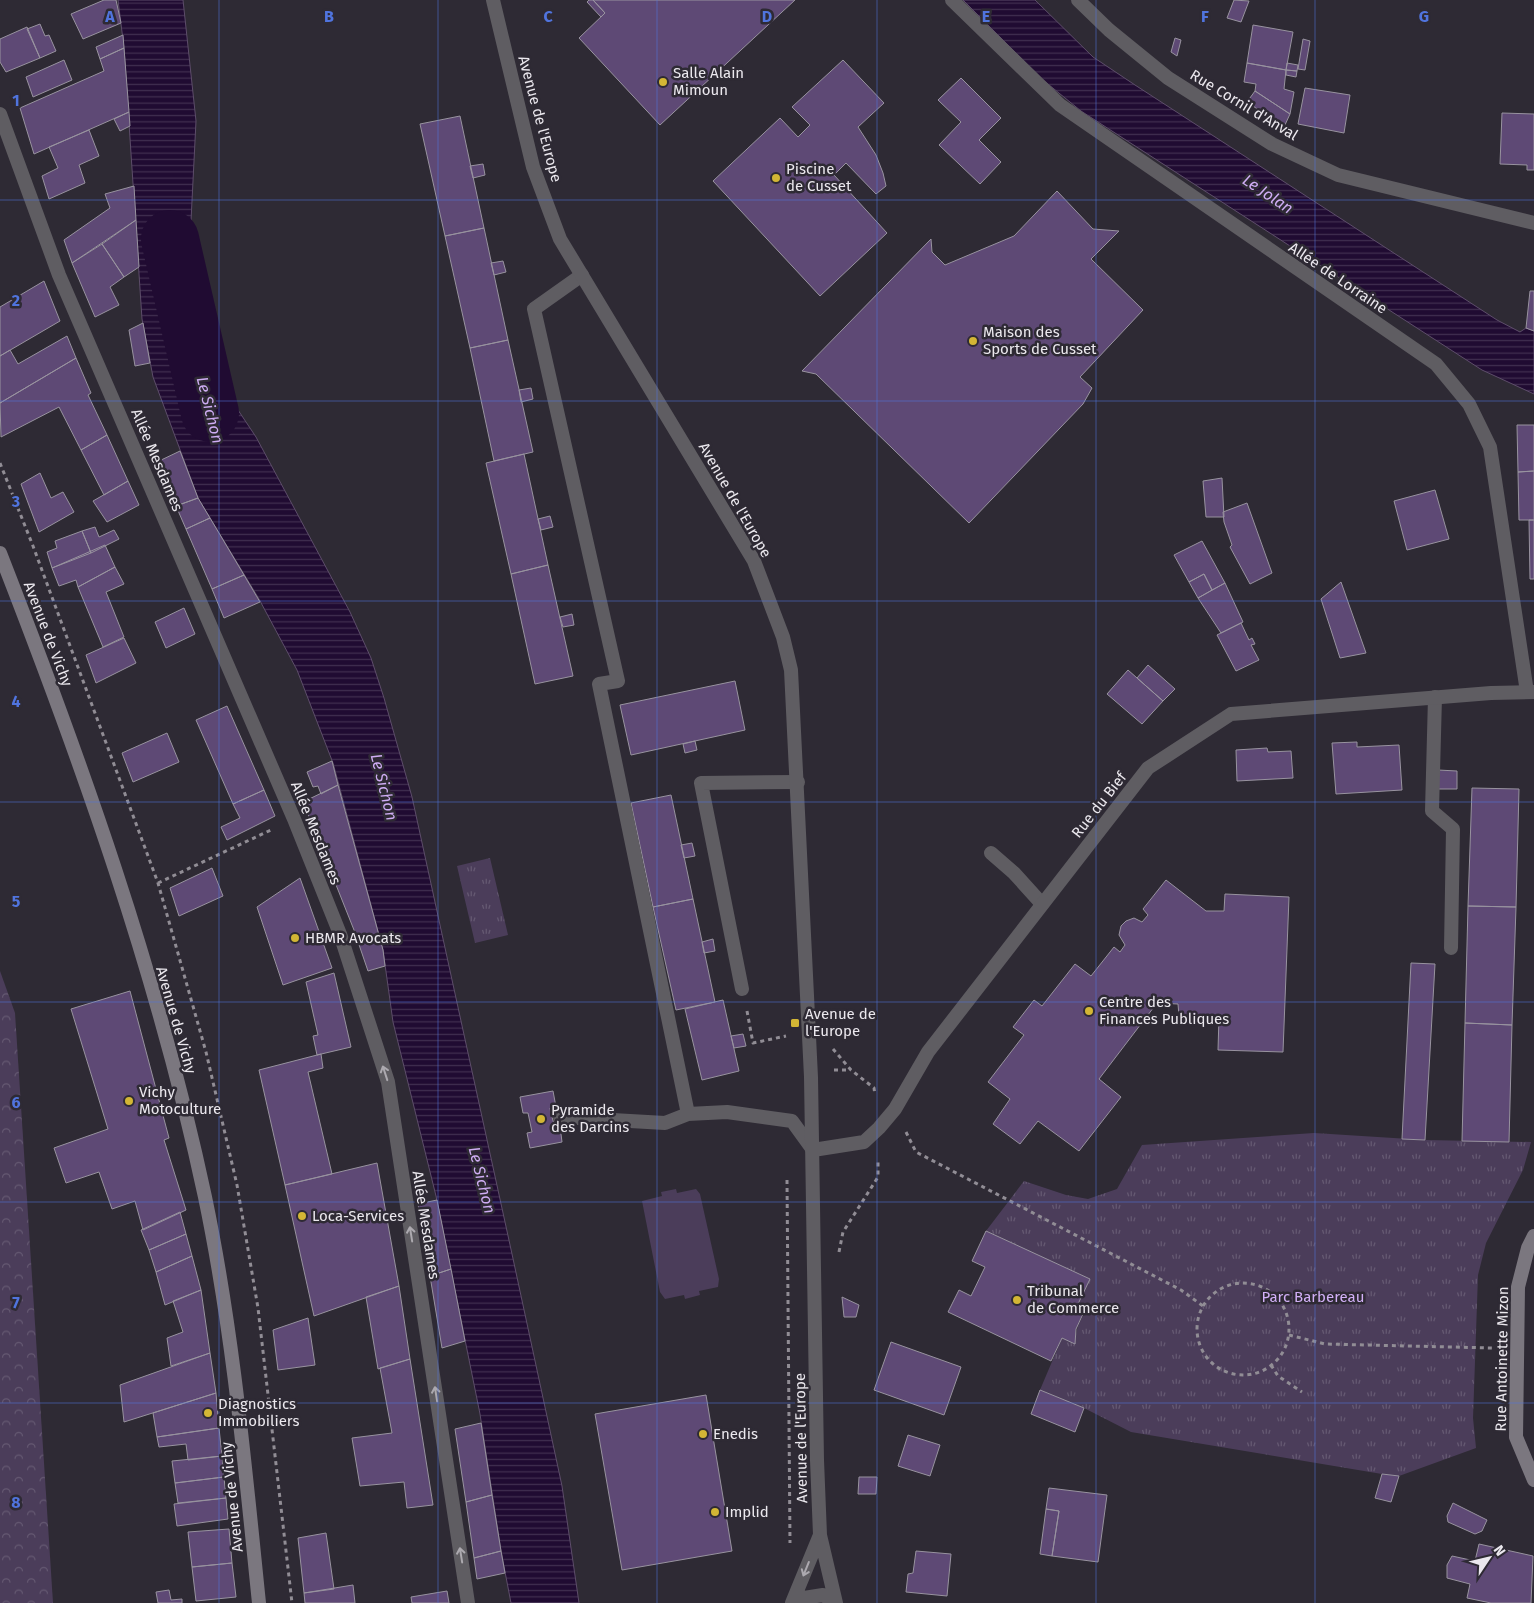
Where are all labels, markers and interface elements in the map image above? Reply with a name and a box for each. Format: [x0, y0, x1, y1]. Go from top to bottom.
text: A [104, 7, 115, 26]
text: B [324, 7, 334, 26]
text: C [543, 7, 553, 26]
text: D [762, 7, 772, 26]
text: E [982, 7, 990, 26]
text: F [1201, 7, 1209, 26]
text: G [1419, 7, 1429, 26]
street label: Avenue de l'Europe [514, 54, 566, 184]
place label: Salle Alain Mimoun [673, 64, 744, 99]
street label: Rue Cornil d'Anval [1187, 66, 1302, 145]
marker: Salle Alain Mimoun [657, 76, 669, 88]
text: 1 [12, 91, 20, 110]
place label: Piscine de Cusset [786, 160, 852, 195]
water label: Le Jolan [1239, 170, 1297, 218]
marker: Piscine de Cusset [770, 172, 782, 184]
street label: Allée de Lorraine [1285, 238, 1391, 318]
text: 2 [12, 291, 20, 310]
place label: Maison des Sports de Cusset [983, 323, 1097, 358]
marker: Maison des Sports de Cusset [967, 335, 979, 347]
water label: Le Sichon [193, 375, 227, 445]
street label: Allée Mesdames [127, 406, 187, 514]
street label: Avenue de l'Europe [695, 439, 775, 561]
text: 3 [11, 492, 20, 511]
street label: Avenue de Vichy [20, 579, 76, 689]
text: 4 [11, 692, 21, 711]
water label: Le Sichon [367, 752, 401, 822]
street label: Rue du Bief [1068, 768, 1131, 841]
street label: Allée Mesdames [287, 779, 345, 887]
text: 5 [12, 892, 21, 911]
place label: HBMR Avocats [305, 929, 401, 947]
marker: HBMR Avocats [289, 932, 301, 944]
street label: Avenue de Vichy [152, 964, 200, 1076]
place label: Centre des Finances Publiques [1099, 993, 1229, 1028]
place label: Avenue de l'Europe [805, 1005, 876, 1040]
marker: Centre des Finances Publiques [1083, 1005, 1095, 1017]
marker: Avenue de l'Europe [789, 1017, 801, 1029]
one-way arrow [380, 1066, 389, 1082]
place label: Vichy Motoculture [139, 1083, 221, 1118]
text: 6 [11, 1093, 21, 1112]
marker: Vichy Motoculture [123, 1095, 135, 1107]
place label: Pyramide des Darcins [551, 1101, 629, 1136]
marker: Pyramide des Darcins [535, 1113, 547, 1125]
water label: Le Sichon [465, 1145, 499, 1215]
street label: Allée Mesdames [409, 1169, 443, 1281]
place label: Loca-Services [312, 1207, 404, 1225]
marker: Loca-Services [296, 1210, 308, 1222]
one-way arrow [406, 1226, 416, 1242]
place label: Tribunal de Commerce [1027, 1282, 1119, 1317]
street label: Rue Antoinette Mizon [1492, 1286, 1512, 1432]
park label: Parc Barbereau [1262, 1288, 1364, 1306]
text: 7 [12, 1293, 20, 1312]
marker: Tribunal de Commerce [1011, 1294, 1023, 1306]
street label: Avenue de l'Europe [791, 1373, 811, 1503]
one-way arrow [431, 1387, 441, 1403]
place label: Diagnostics Immobiliers [218, 1395, 299, 1430]
marker: Diagnostics Immobiliers [202, 1407, 214, 1419]
place label: Enedis [713, 1425, 758, 1443]
marker: Enedis [697, 1428, 709, 1440]
street label: Avenue de Vichy [217, 1440, 247, 1553]
text: 8 [11, 1493, 21, 1512]
place label: Implid [725, 1503, 769, 1521]
marker: Implid [709, 1506, 721, 1518]
north arrow [1464, 1533, 1514, 1583]
text: N [1490, 1542, 1509, 1560]
one-way arrow [456, 1547, 466, 1563]
one-way arrow [801, 1561, 810, 1576]

